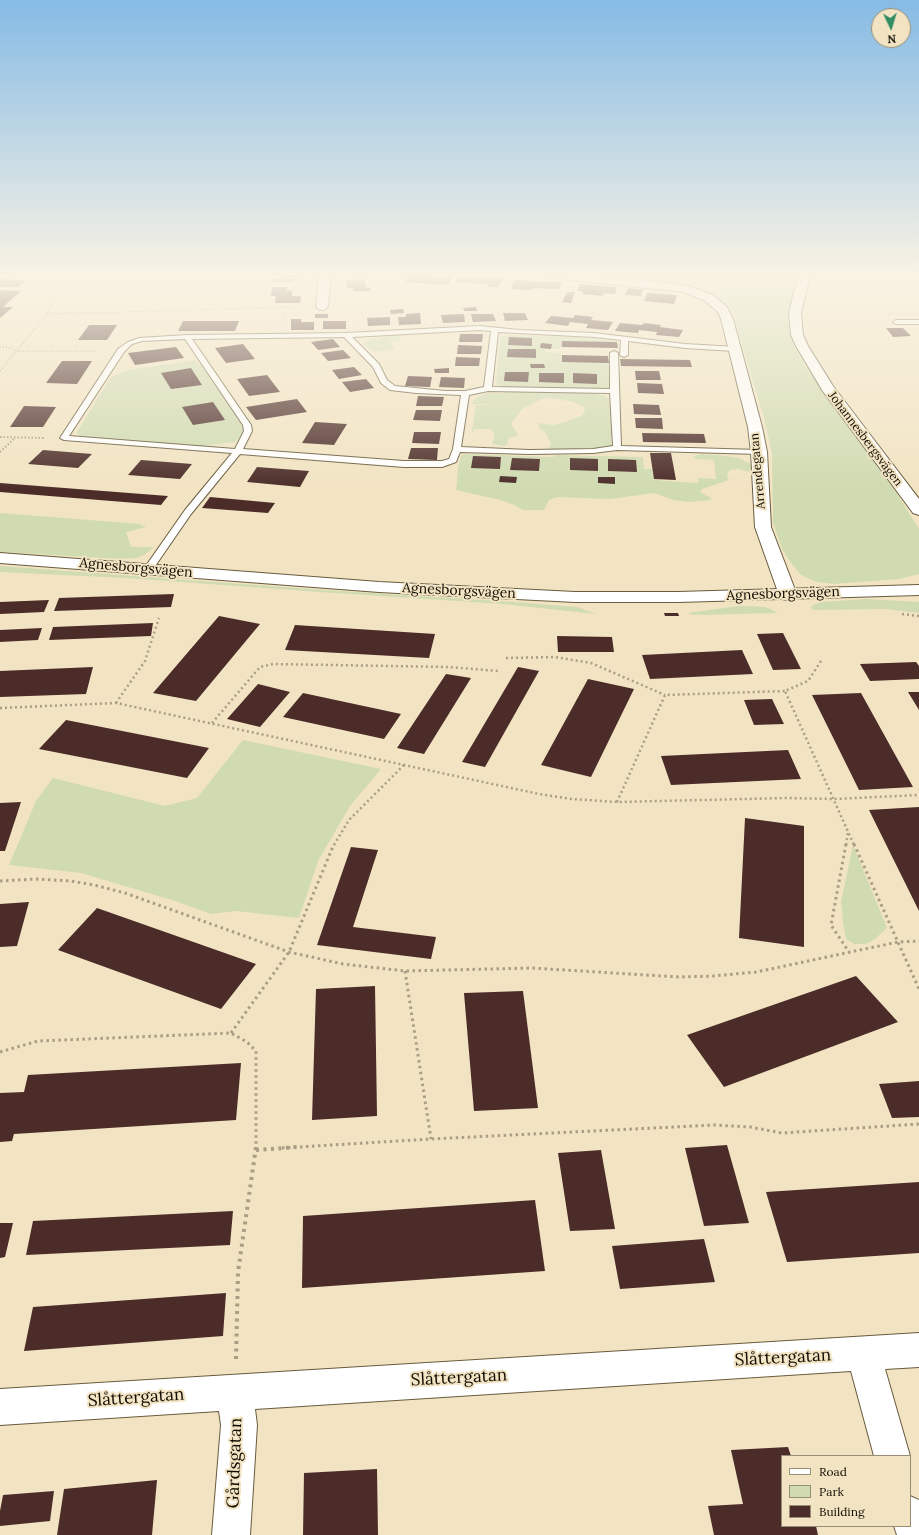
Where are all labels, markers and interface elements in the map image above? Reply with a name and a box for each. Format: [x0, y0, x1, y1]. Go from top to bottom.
north arrow [871, 8, 911, 48]
text: N [887, 32, 897, 46]
street label: Johannesbergsvägen [825, 389, 905, 489]
street label: Arrendegatan [748, 432, 768, 510]
street label: Agnesborgsvägen [79, 555, 193, 581]
street label: Agnesborgsvägen [402, 580, 516, 602]
street label: Agnesborgsvägen [726, 584, 840, 604]
street label: Slåttergatan [734, 1345, 832, 1371]
street label: Slåttergatan [410, 1365, 508, 1391]
street label: Slåttergatan [87, 1384, 185, 1412]
street label: Gårdsgatan [223, 1417, 247, 1509]
legend [781, 1455, 911, 1527]
text: Road [819, 1464, 847, 1479]
text: Park [819, 1484, 844, 1499]
text: Building [819, 1504, 865, 1519]

